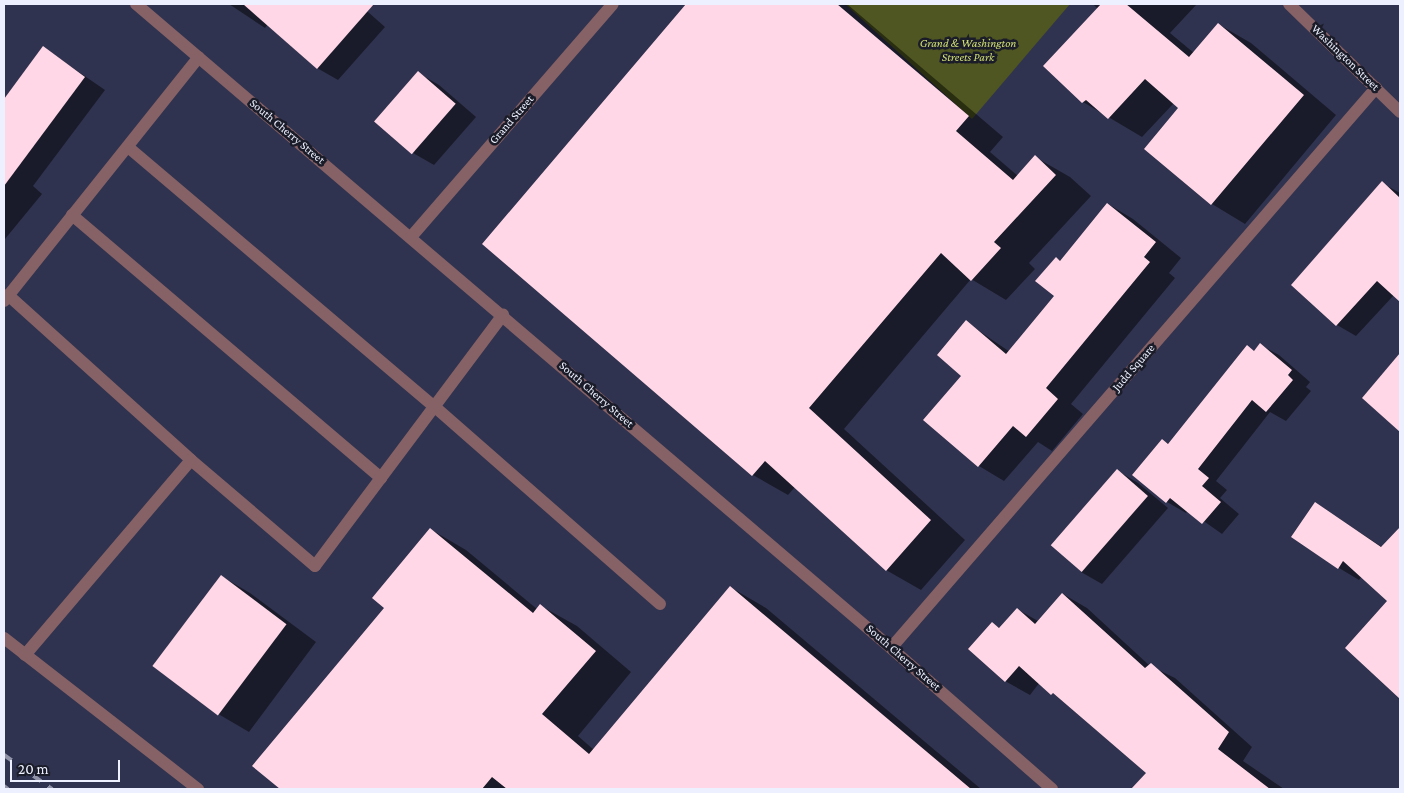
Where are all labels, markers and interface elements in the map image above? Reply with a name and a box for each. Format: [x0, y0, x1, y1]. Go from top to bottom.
street label: Washington Street [1308, 22, 1382, 94]
park label: Grand & Washington Streets Park [920, 37, 1016, 65]
street label: Grand Street [487, 93, 537, 147]
street label: South Cherry Street [246, 96, 328, 168]
street label: Judd Square [1110, 341, 1158, 395]
street label: South Cherry Street [556, 359, 636, 431]
street label: South Cherry Street [863, 622, 943, 694]
scale bar [12, 750, 122, 782]
text: 20 m [18, 761, 49, 777]

